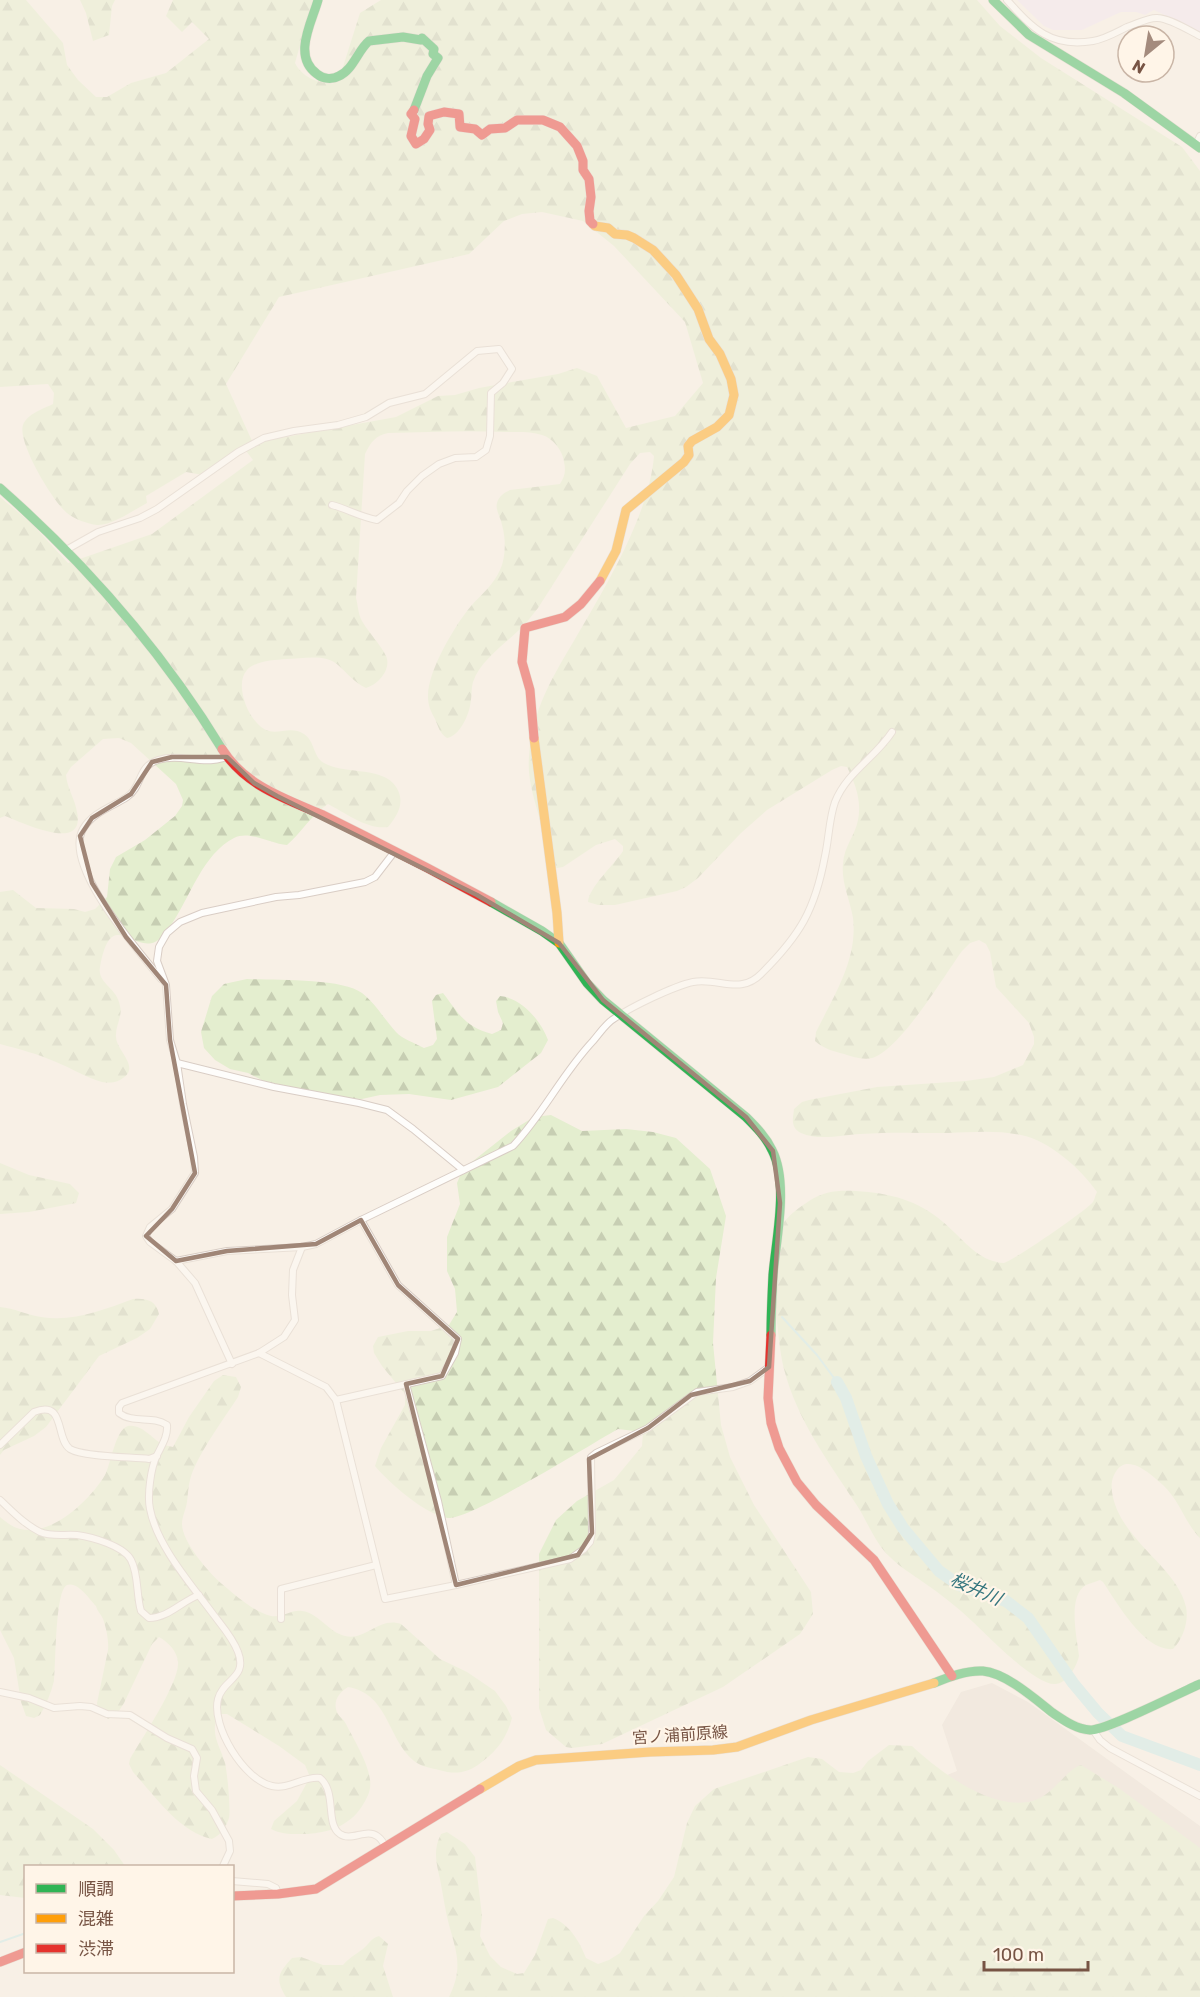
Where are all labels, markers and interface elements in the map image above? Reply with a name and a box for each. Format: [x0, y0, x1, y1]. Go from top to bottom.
north arrow [1116, 24, 1176, 84]
text: N [1129, 55, 1148, 78]
water label: 桜井川 [947, 1568, 1007, 1611]
street label: 宮ノ浦前原線 [631, 1722, 729, 1748]
legend [24, 1865, 234, 1973]
text: 順調 [78, 1878, 114, 1900]
text: 混雑 [78, 1908, 114, 1930]
scale bar [984, 1934, 1088, 1972]
text: 渋滞 [78, 1938, 114, 1960]
text: 100 m [993, 1944, 1044, 1966]

